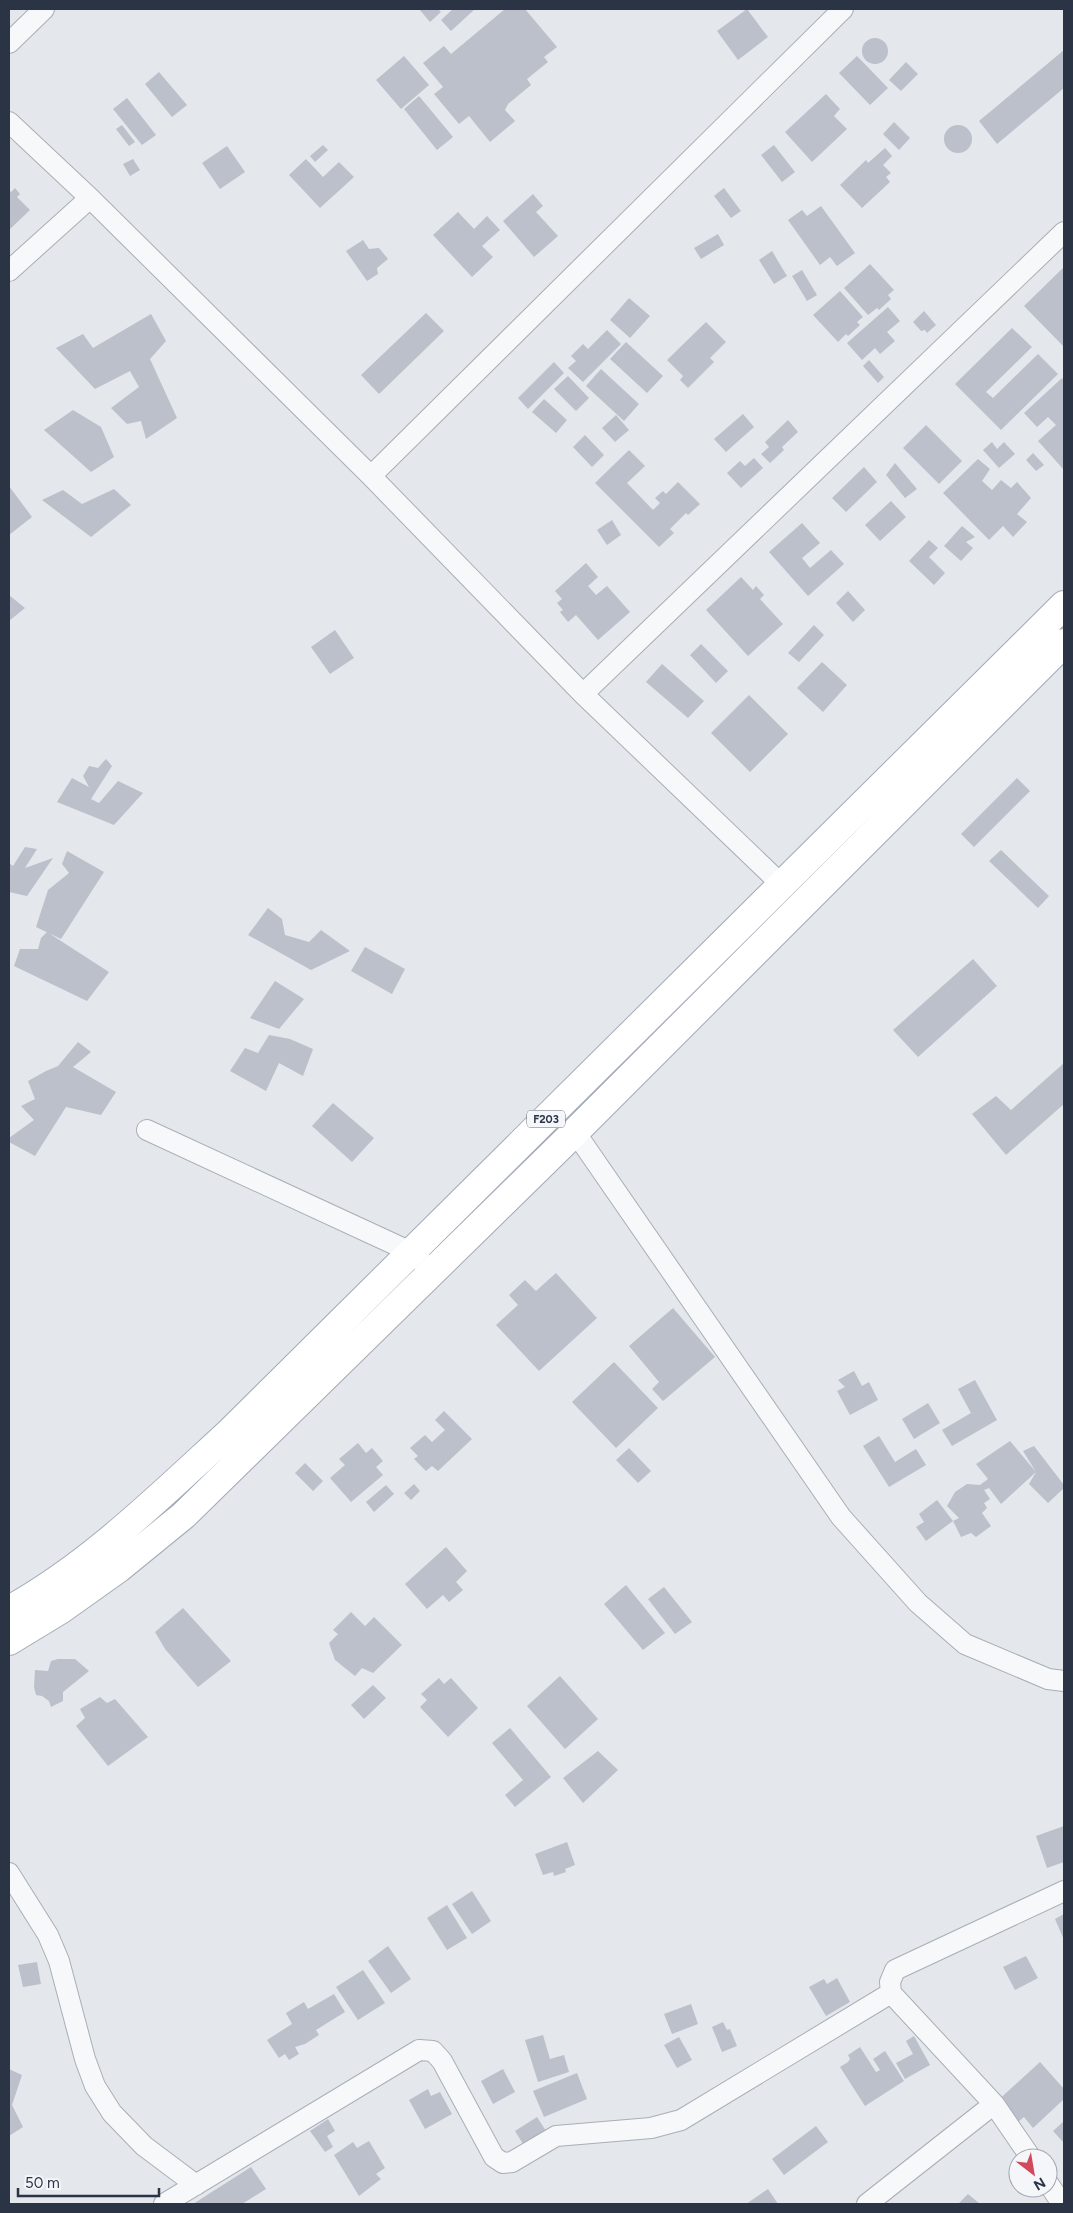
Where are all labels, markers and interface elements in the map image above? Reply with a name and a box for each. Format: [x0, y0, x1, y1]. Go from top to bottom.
road number: F203 [527, 1110, 565, 1128]
north arrow [1008, 2148, 1058, 2198]
scale bar [18, 2166, 159, 2198]
text: 50 m [25, 2174, 60, 2192]
text: N [1030, 2174, 1048, 2194]

